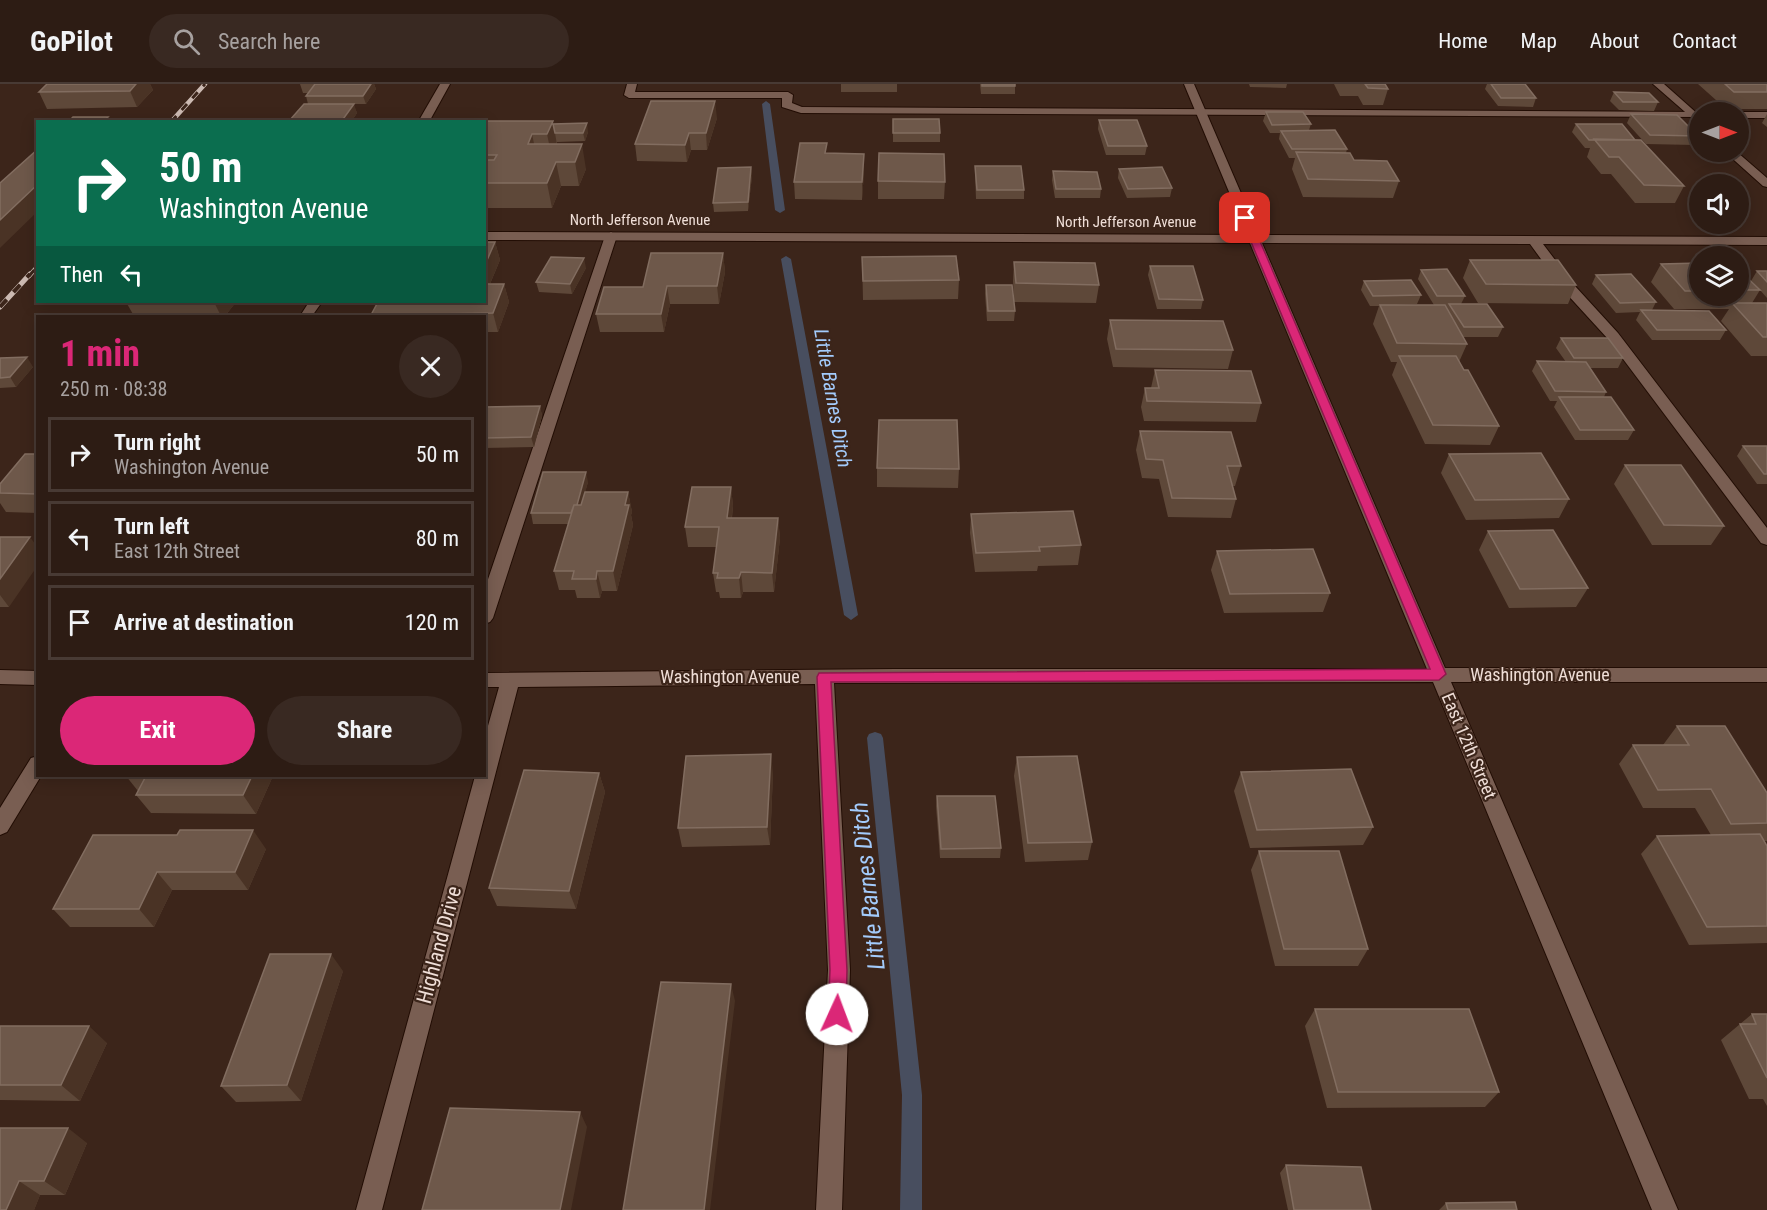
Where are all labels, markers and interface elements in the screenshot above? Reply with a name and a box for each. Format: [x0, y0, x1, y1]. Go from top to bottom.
search box [149, 14, 569, 68]
text: GoPilot [30, 25, 113, 58]
icon: search [170, 25, 203, 58]
text: Search here [218, 29, 320, 54]
text: Home [1438, 29, 1488, 53]
text: Map [1521, 29, 1557, 53]
text: About [1590, 29, 1639, 53]
text: Contact [1672, 29, 1737, 53]
north arrow [1689, 102, 1749, 162]
map controls [1689, 102, 1749, 306]
text: 50 m [159, 143, 242, 192]
icon: right [60, 144, 138, 222]
button: sound [1689, 174, 1749, 234]
pin [1219, 192, 1270, 243]
text: Washington Avenue [159, 193, 368, 225]
icon: arrive [1228, 201, 1261, 234]
street label: North Jefferson Avenue [570, 211, 710, 229]
street label: North Jefferson Avenue [1056, 213, 1196, 231]
button: layers [1689, 246, 1749, 306]
icon: left [115, 258, 148, 291]
text: Then [60, 262, 103, 287]
water label: Little Barnes Ditch [809, 327, 857, 469]
text: 1 min [60, 333, 140, 375]
button: close [399, 335, 462, 398]
text: 250 m · 08:38 [60, 377, 167, 401]
text: Turn right [114, 430, 201, 455]
icon: right [63, 438, 96, 471]
text: 50 m [416, 442, 459, 467]
text: Washington Avenue [114, 455, 269, 479]
text: Turn left [114, 514, 189, 539]
icon: left [63, 522, 96, 555]
text: 80 m [416, 526, 459, 551]
text: East 12th Street [114, 539, 240, 563]
icon: arrive [63, 606, 96, 639]
text: Arrive at destination [114, 610, 294, 635]
text: 120 m [405, 610, 459, 635]
street label: Washington Avenue [1470, 664, 1610, 685]
street label: Washington Avenue [660, 666, 800, 687]
street label: East 12th Street [1438, 690, 1501, 802]
button: Exit [60, 696, 255, 765]
button: Share [267, 696, 462, 765]
water label: Little Barnes Ditch [845, 801, 891, 971]
street label: Highland Drive [412, 884, 466, 1006]
position arrow [805, 982, 869, 1046]

